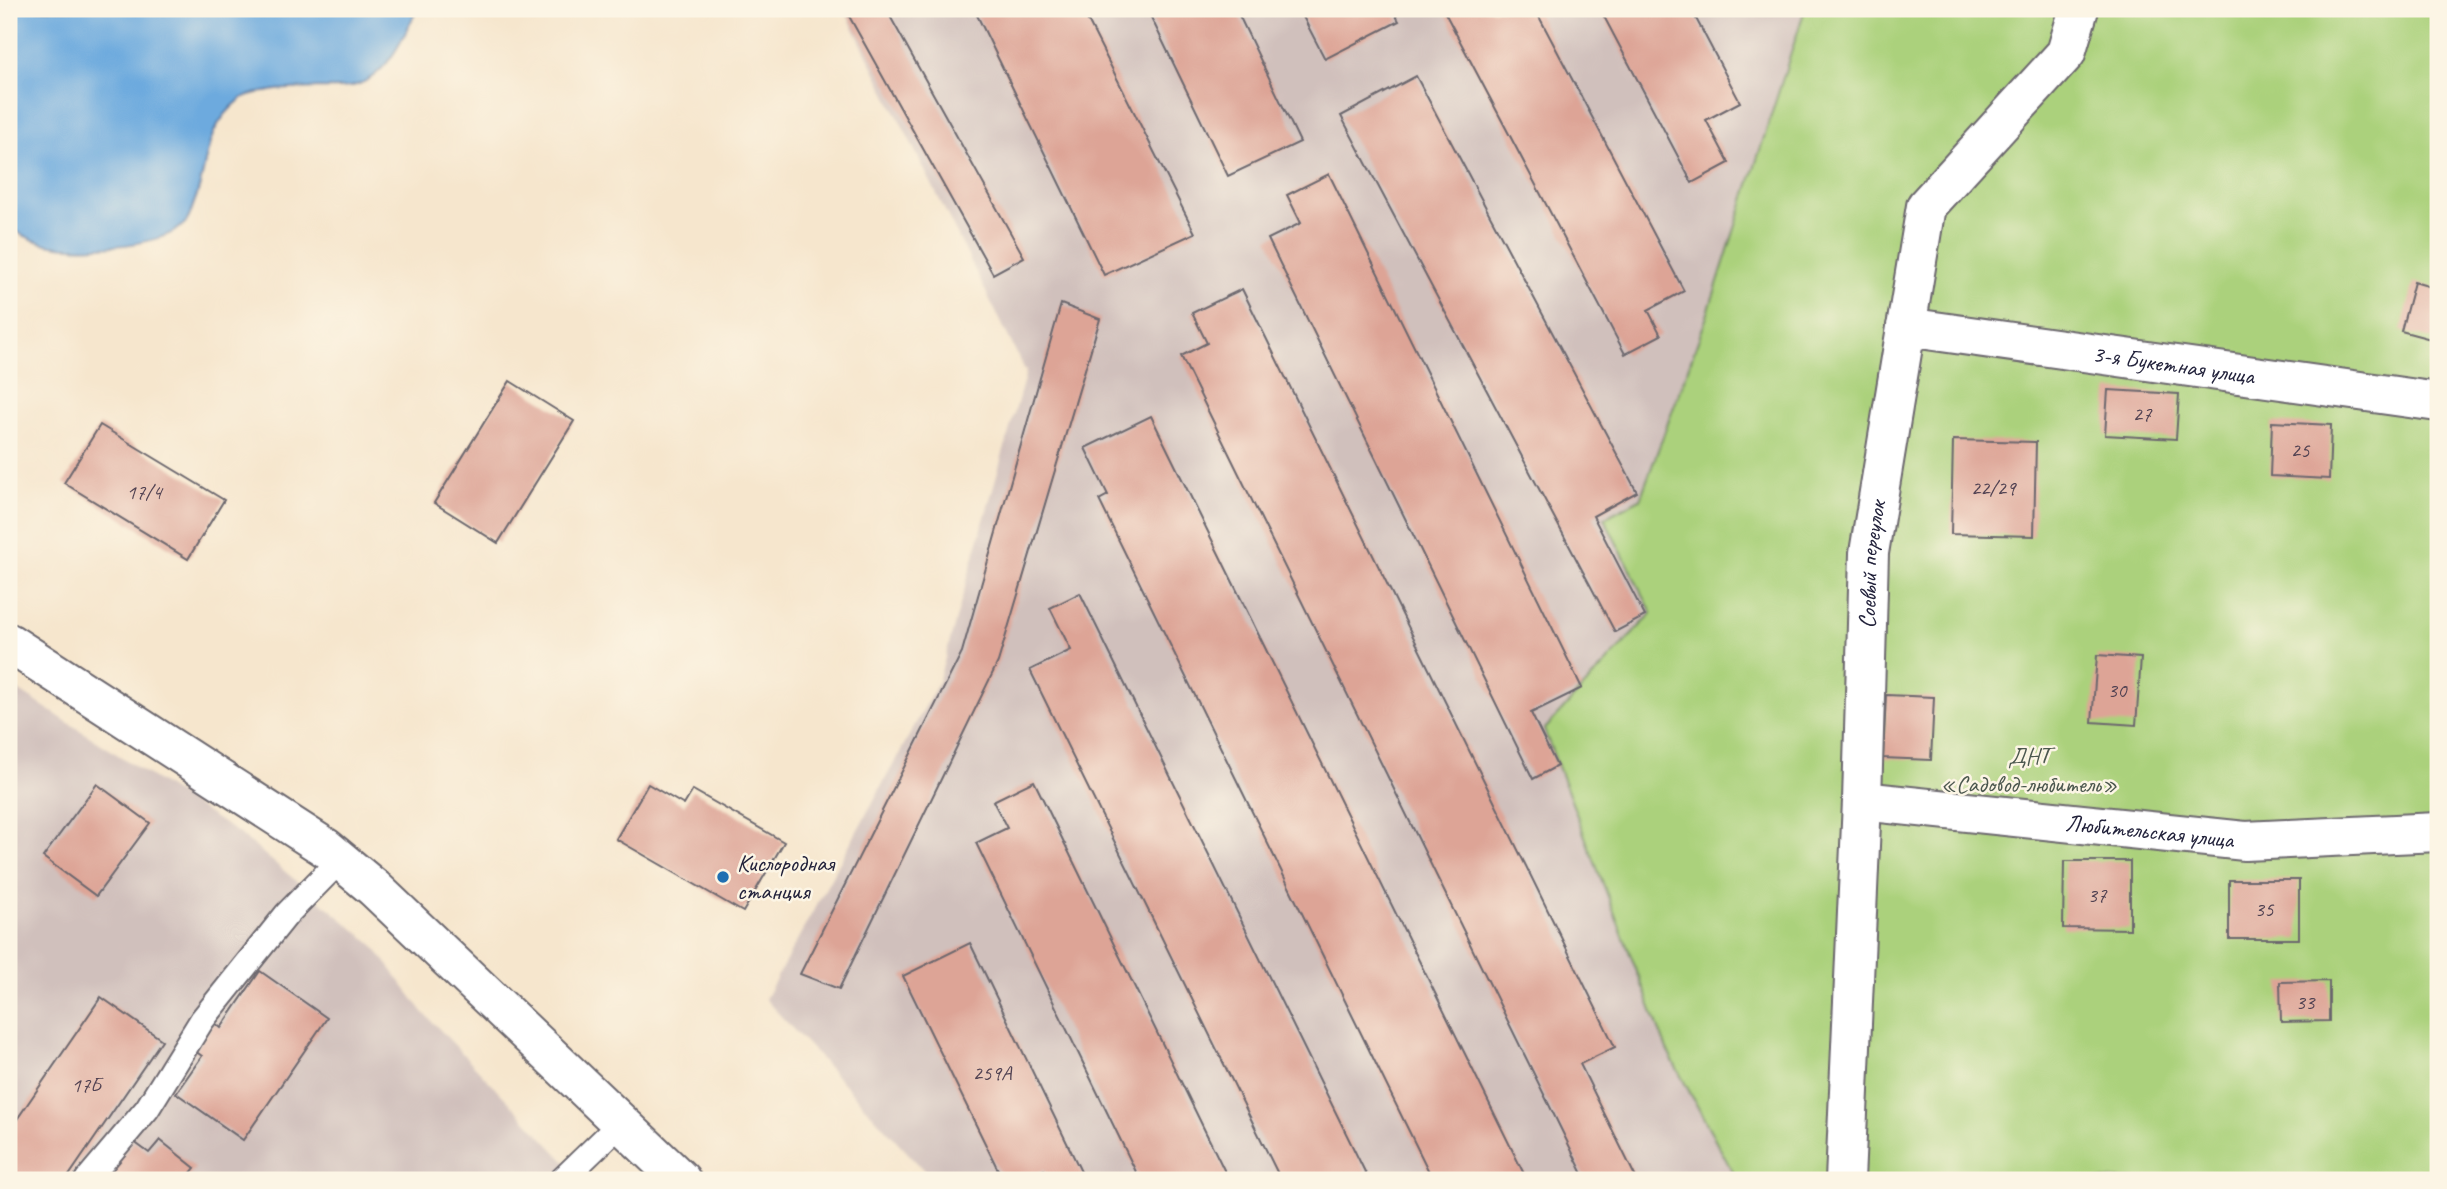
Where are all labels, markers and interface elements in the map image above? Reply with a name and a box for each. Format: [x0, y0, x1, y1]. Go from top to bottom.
street label: 3-я Букетная улица [2091, 338, 2258, 391]
house number: 27 [2133, 401, 2153, 427]
house number: 25 [2291, 437, 2311, 463]
house number: 22/29 [1971, 475, 2017, 501]
house number: 17/4 [126, 479, 164, 505]
street label: Соевый переулок [1852, 496, 1893, 629]
house number: 30 [2108, 677, 2128, 703]
park label: ДНТ «Садовод-любитель» [1940, 741, 2118, 799]
street label: Любительская улица [2064, 807, 2236, 855]
place label: Кислородная станция [737, 848, 835, 906]
marker: Кислородная станция [715, 869, 731, 885]
house number: 37 [2088, 882, 2108, 908]
house number: 35 [2255, 896, 2275, 922]
house number: 33 [2296, 989, 2316, 1015]
house number: 259А [973, 1060, 1013, 1086]
house number: 17Б [71, 1072, 104, 1098]

